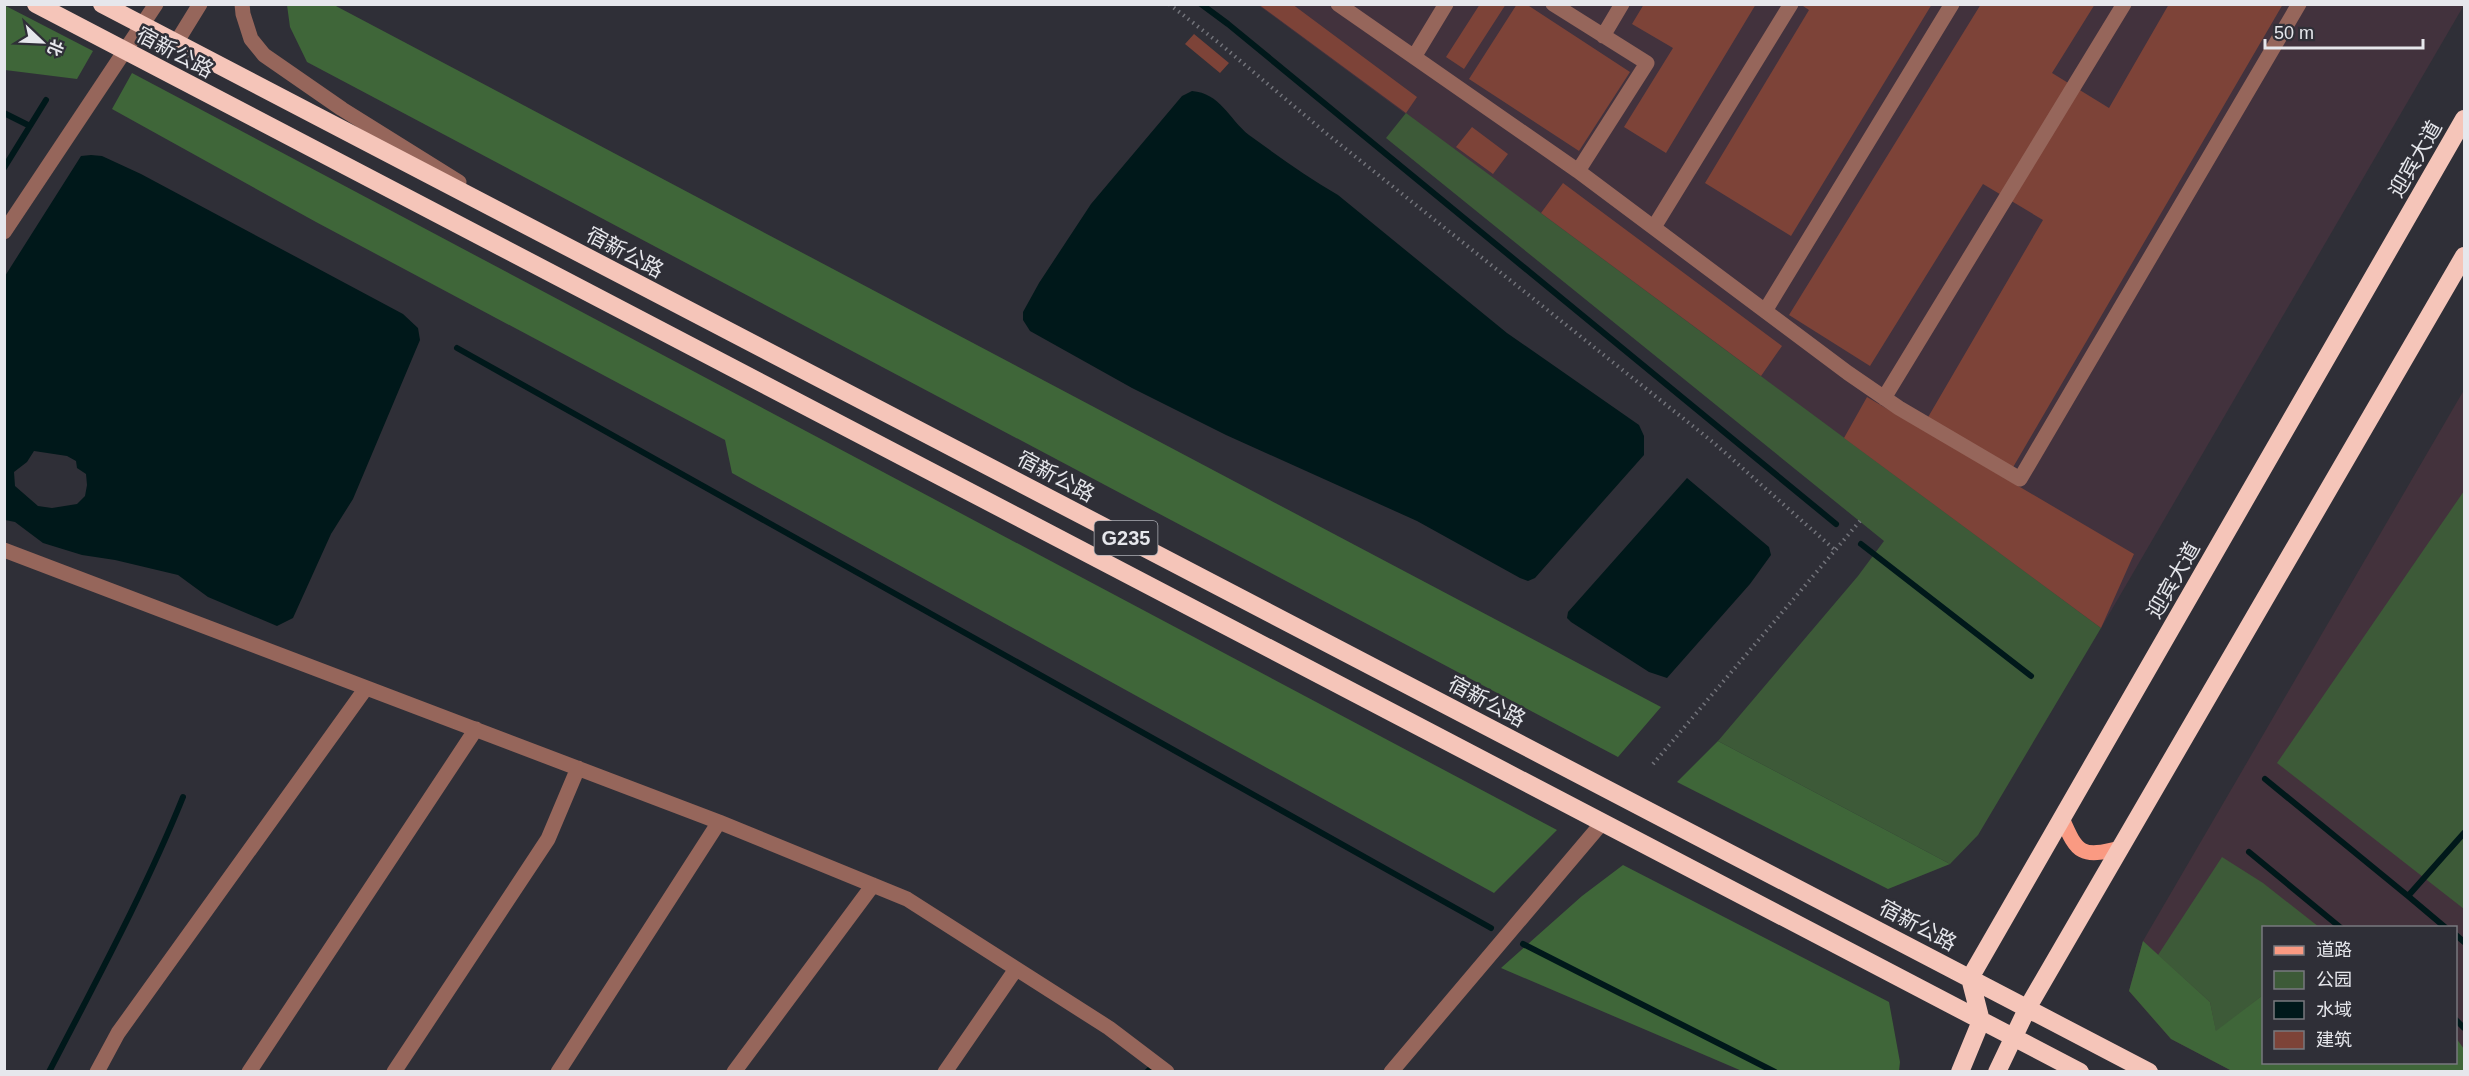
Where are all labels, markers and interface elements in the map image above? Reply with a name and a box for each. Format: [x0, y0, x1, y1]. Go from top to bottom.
north arrow [12, 12, 72, 72]
scale bar [2265, 12, 2422, 50]
street label: 宿新公路 [133, 22, 217, 82]
text: 50 m [2274, 23, 2314, 43]
text: 北 [44, 37, 66, 58]
street label: 迎宾大道 [2384, 117, 2446, 201]
street label: 宿新公路 [583, 222, 667, 282]
street label: 宿新公路 [1014, 446, 1098, 506]
road number: G235 [1094, 521, 1158, 555]
street label: 迎宾大道 [2142, 538, 2204, 622]
street label: 宿新公路 [1445, 671, 1529, 731]
street label: 宿新公路 [1876, 895, 1960, 955]
legend [2262, 926, 2457, 1064]
text: 道路 [2316, 940, 2352, 960]
text: 公园 [2316, 970, 2352, 990]
text: 水域 [2316, 1000, 2352, 1020]
text: 建筑 [2316, 1030, 2352, 1050]

